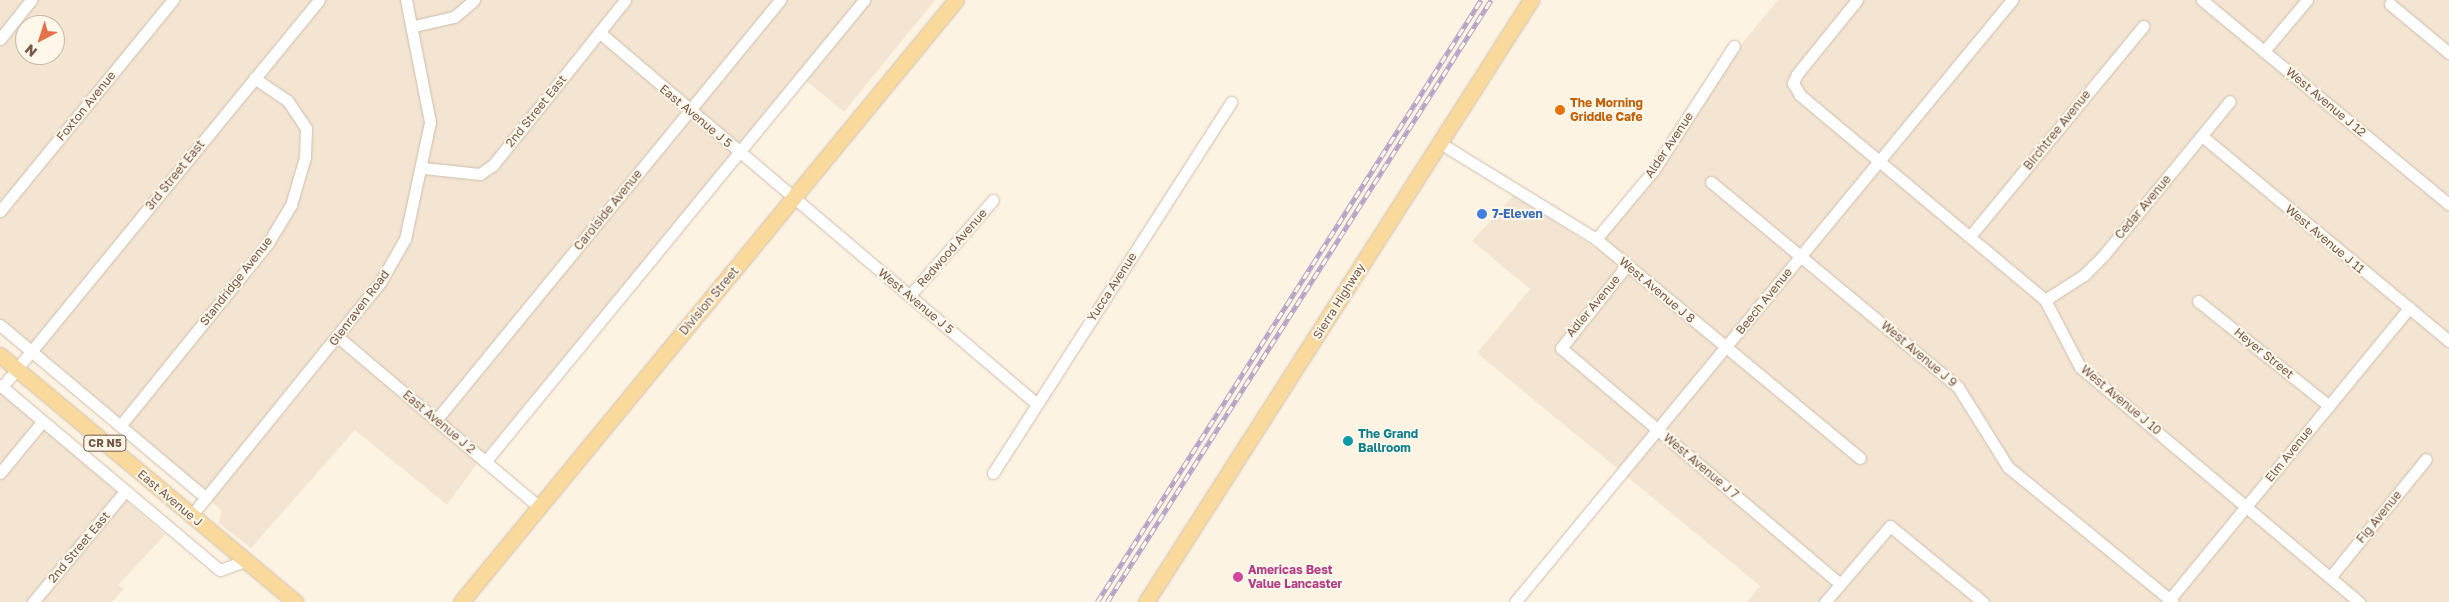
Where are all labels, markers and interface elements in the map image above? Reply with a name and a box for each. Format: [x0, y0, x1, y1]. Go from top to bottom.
north arrow [15, 15, 65, 65]
text: N [21, 41, 40, 61]
street label: West Avenue J 12 [2283, 64, 2369, 140]
street label: Foxton Avenue [53, 68, 119, 144]
street label: 2nd Street East [503, 72, 569, 150]
street label: East Avenue J 5 [657, 82, 735, 150]
street label: Birchtree Avenue [2020, 87, 2094, 173]
place label: The Morning Griddle Cafe [1570, 96, 1643, 124]
marker: The Morning Griddle Cafe [1554, 104, 1566, 116]
street label: Alder Avenue [1642, 110, 1696, 180]
street label: 3rd Street East [142, 137, 208, 213]
street label: Carolside Avenue [571, 167, 645, 253]
street label: Cedar Avenue [2112, 172, 2174, 242]
street label: West Avenue J 11 [2283, 202, 2367, 276]
street label: Redwood Avenue [914, 206, 990, 290]
place label: 7-Eleven [1492, 207, 1543, 221]
marker: 7-Eleven [1476, 208, 1488, 220]
street label: Standridge Avenue [197, 234, 275, 328]
street label: Yucca Avenue [1084, 250, 1140, 324]
street label: West Avenue J 8 [1616, 254, 1698, 326]
street label: Sierra Highway [1310, 260, 1368, 342]
street label: Division Street [676, 264, 742, 338]
street label: West Avenue J 5 [875, 265, 957, 337]
street label: Beech Avenue [1733, 265, 1795, 337]
street label: Glenraven Road [326, 267, 392, 349]
street label: Adler Avenue [1563, 272, 1623, 340]
street label: West Avenue J 9 [1878, 318, 1960, 390]
street label: Heyer Street [2231, 325, 2297, 381]
street label: West Avenue J 10 [2078, 362, 2164, 438]
street label: East Avenue J 2 [400, 388, 478, 456]
street label: Elm Avenue [2262, 423, 2316, 485]
place label: The Grand Ballroom [1358, 427, 1418, 455]
street label: West Avenue J 7 [1661, 430, 1741, 502]
road number: CR N5 [82, 434, 128, 452]
marker: The Grand Ballroom [1342, 435, 1354, 447]
street label: East Avenue J [135, 467, 205, 529]
street label: Fig Avenue [2354, 488, 2404, 546]
street label: 2nd Street East [45, 509, 113, 585]
place label: Americas Best Value Lancaster [1248, 563, 1342, 591]
marker: Americas Best Value Lancaster [1232, 571, 1244, 583]

